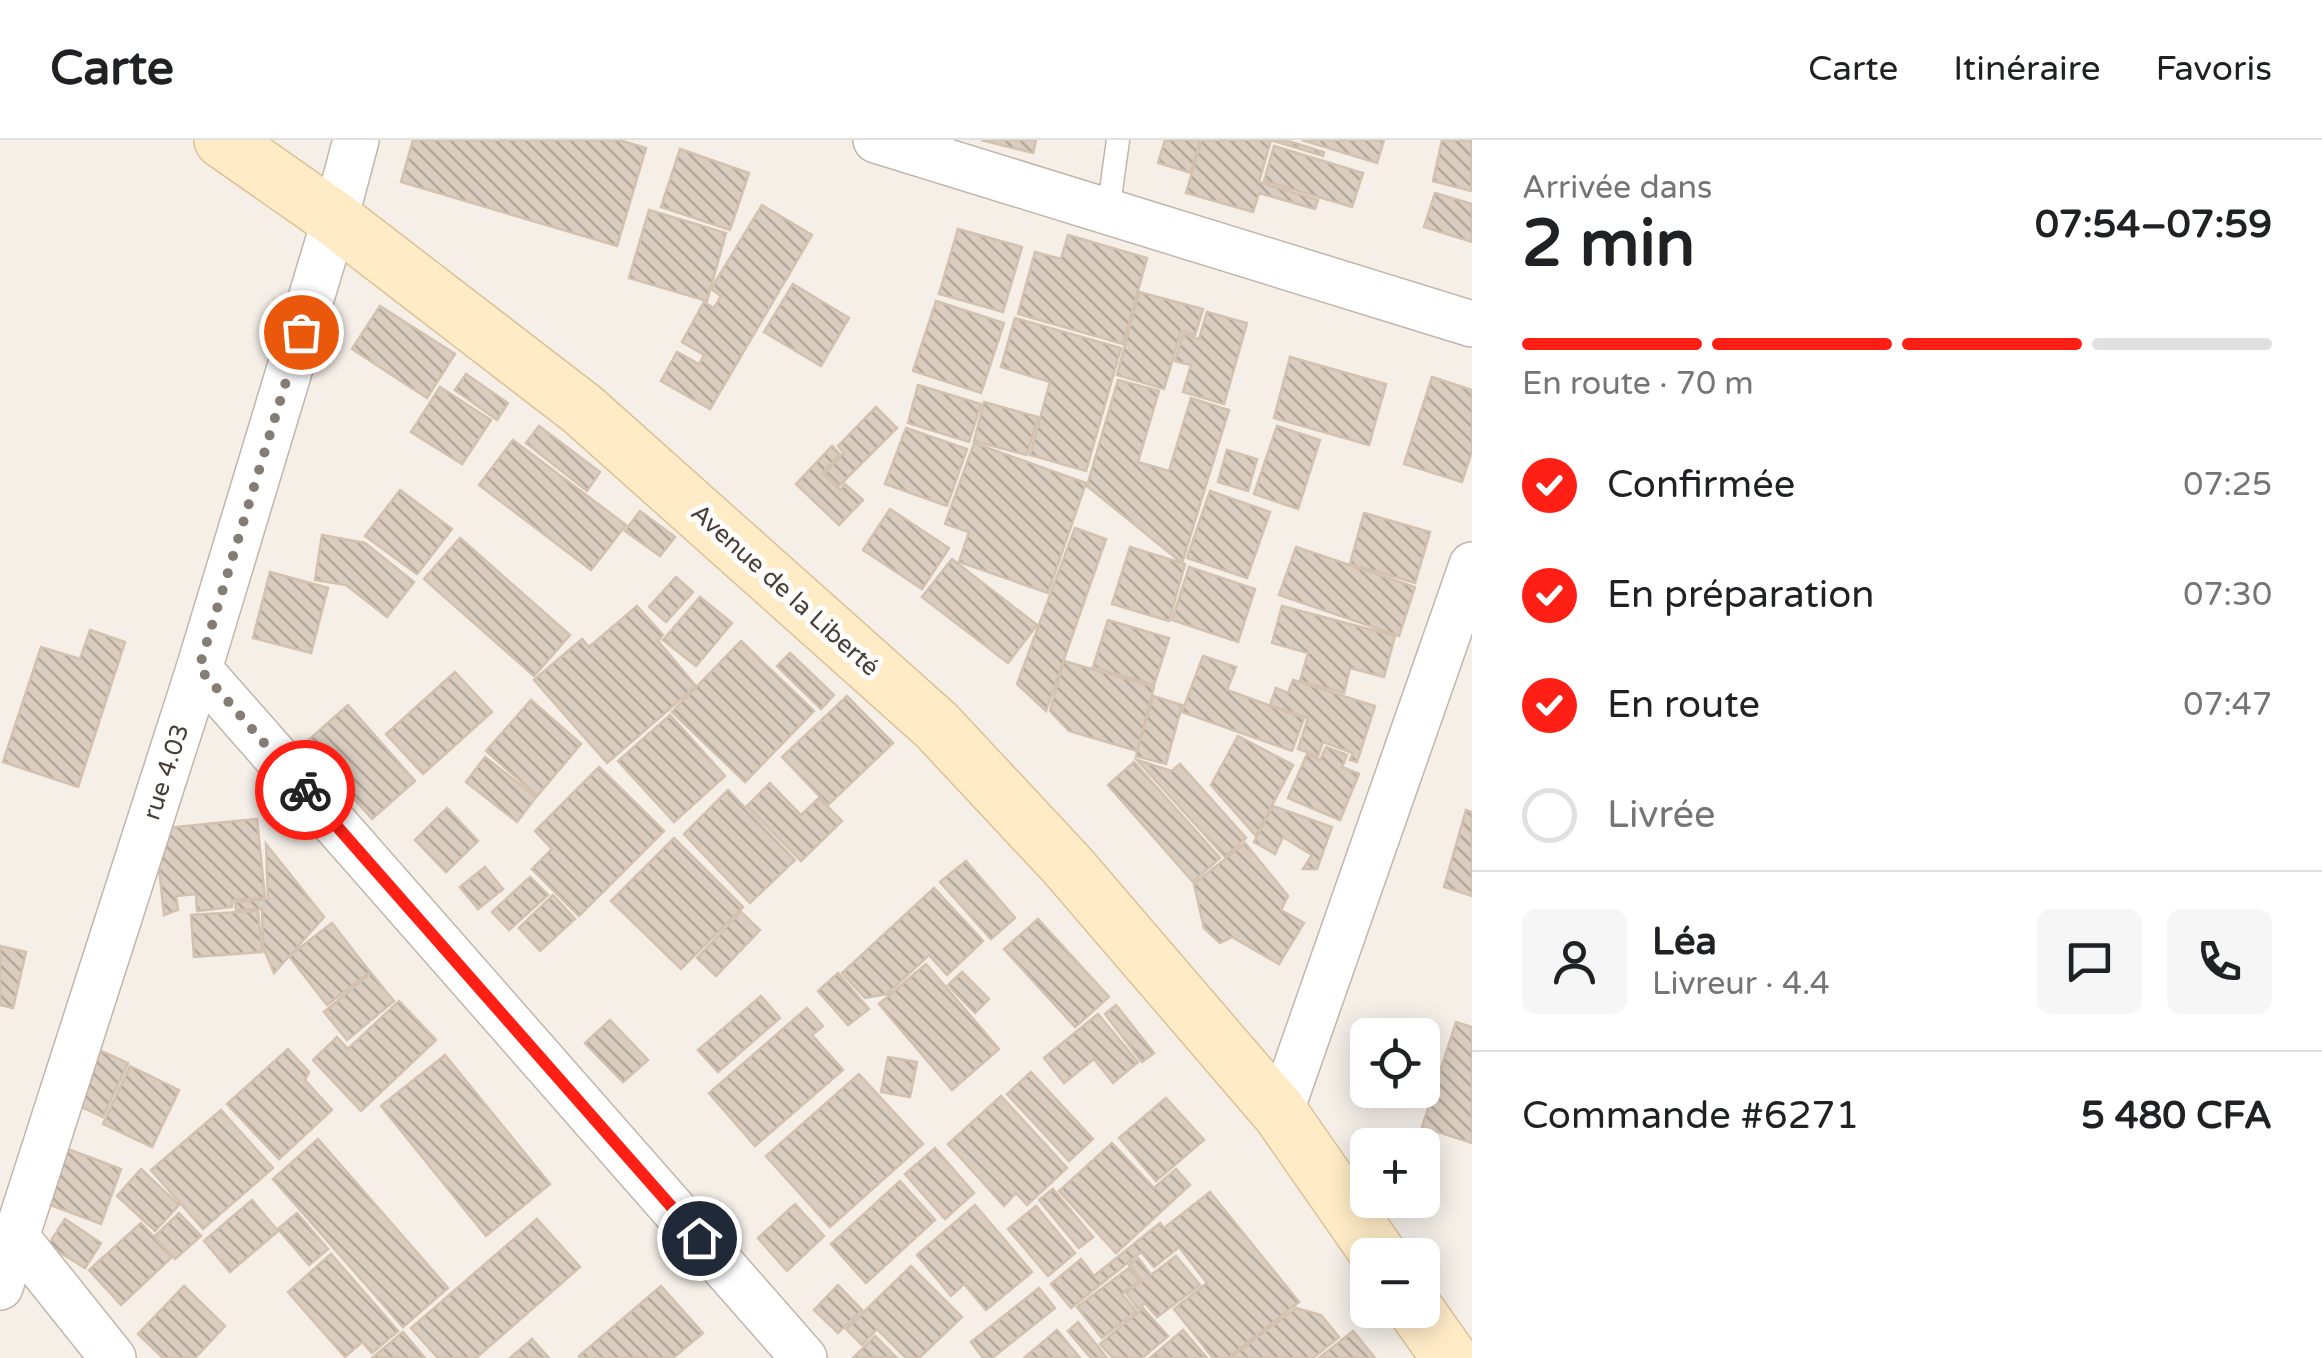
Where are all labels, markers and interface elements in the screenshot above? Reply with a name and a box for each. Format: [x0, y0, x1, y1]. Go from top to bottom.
text: Carte [50, 40, 174, 98]
text: Carte [1808, 48, 1898, 90]
text: Itinéraire [1953, 48, 2101, 90]
text: Favoris [2156, 48, 2272, 90]
text: Arrivée dans [1522, 169, 1712, 207]
text: 07:54–07:59 [2035, 202, 2272, 248]
text: 2 min [1522, 205, 1695, 284]
pin [259, 290, 344, 375]
icon: bag [274, 305, 329, 360]
text: En route · 70 m [1522, 365, 1754, 403]
icon: check [1522, 458, 1577, 513]
text: Confirmée [1607, 462, 1795, 508]
text: 07:25 [2183, 466, 2272, 504]
street label: Avenue de la Liberté [685, 498, 885, 682]
icon: check [1522, 568, 1577, 623]
text: En préparation [1607, 572, 1874, 618]
text: 07:30 [2183, 576, 2272, 614]
icon: check [1522, 678, 1577, 733]
text: En route [1607, 682, 1760, 728]
text: 07:47 [2183, 686, 2272, 724]
street label: rue 4.03 [136, 720, 196, 824]
courier [255, 740, 355, 840]
icon: bike [278, 763, 333, 818]
text: Livrée [1607, 792, 1716, 838]
button: person [1522, 909, 1627, 1014]
button: chat [2037, 909, 2142, 1014]
button: phone [2167, 909, 2272, 1014]
text: Léa [1652, 919, 1717, 965]
text: Livreur · 4.4 [1652, 965, 1830, 1003]
map controls [1350, 1018, 1440, 1328]
button: locate [1350, 1018, 1440, 1108]
text: Commande #6271 [1522, 1093, 1859, 1139]
text: 5 480 CFA [2081, 1093, 2272, 1139]
button: + [1350, 1128, 1440, 1218]
pin [657, 1196, 742, 1281]
icon: home [672, 1211, 727, 1266]
button: − [1350, 1238, 1440, 1328]

